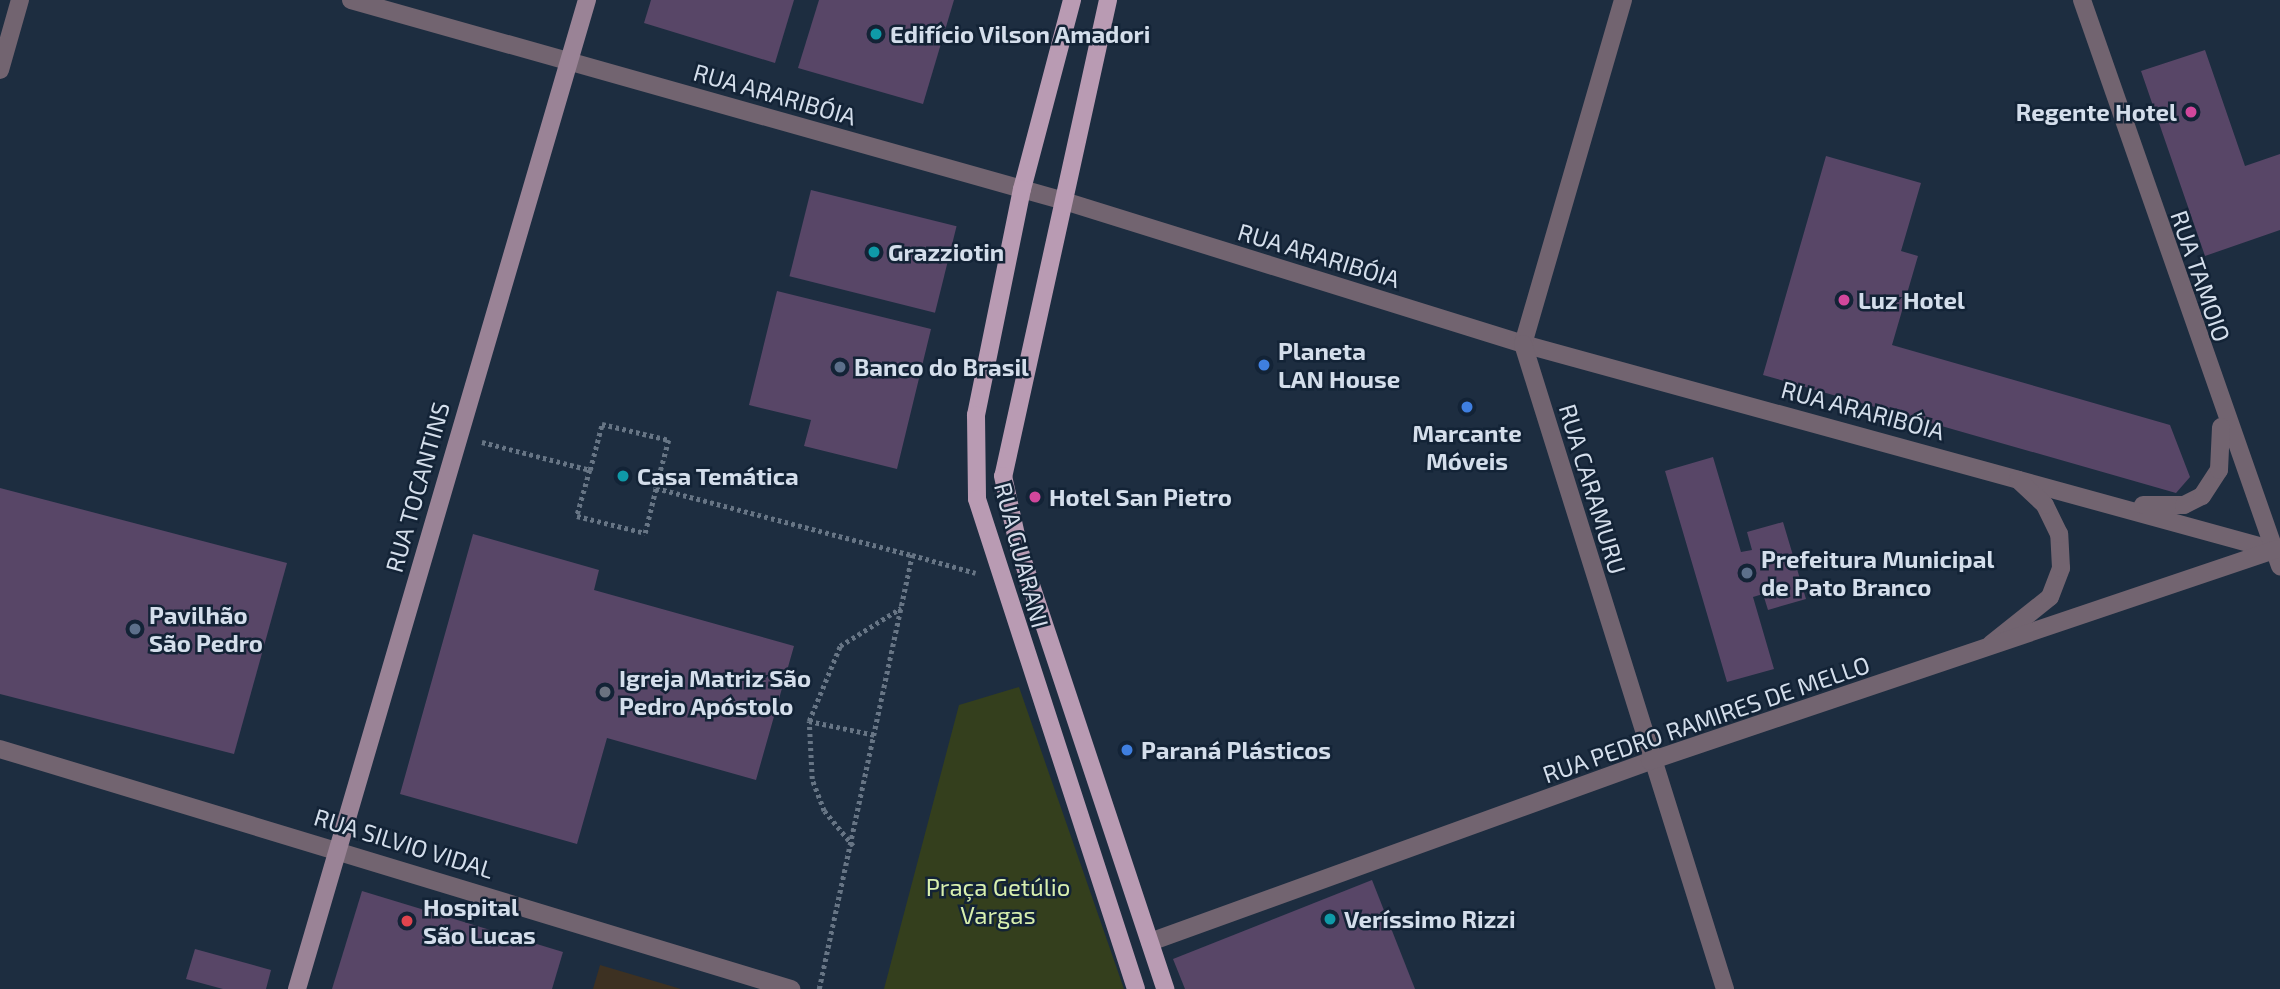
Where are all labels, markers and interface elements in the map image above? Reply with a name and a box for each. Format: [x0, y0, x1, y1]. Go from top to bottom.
place label: Edifício Vilson Amadori [890, 20, 1152, 48]
marker: Edifício Vilson Amadori [868, 26, 884, 42]
street label: RUA ARARIBÓIA [690, 57, 860, 131]
place label: Regente Hotel [2016, 98, 2177, 126]
marker: Regente Hotel [2183, 104, 2199, 120]
street label: RUA TAMOIO [2165, 206, 2237, 346]
street label: RUA ARARIBÓIA [1234, 217, 1404, 293]
place label: Grazziotin [888, 238, 1004, 266]
marker: Grazziotin [866, 244, 882, 260]
place label: Luz Hotel [1858, 286, 1965, 314]
marker: Luz Hotel [1836, 292, 1852, 308]
place label: Planeta LAN House [1278, 337, 1400, 393]
place label: Banco do Brasil [854, 353, 1029, 381]
marker: Planeta LAN House [1256, 357, 1272, 373]
marker: Banco do Brasil [832, 359, 848, 375]
street label: RUA ARARIBÓIA [1778, 374, 1948, 446]
street label: RUA TOCANTINS [379, 398, 455, 576]
marker: Marcante Móveis [1459, 399, 1475, 415]
street label: RUA CARAMURU [1553, 400, 1633, 578]
place label: Marcante Móveis [1412, 419, 1522, 475]
place label: Casa Temática [637, 462, 799, 490]
marker: Casa Temática [615, 468, 631, 484]
street label: RUA GUARANI [989, 479, 1055, 631]
place label: Hotel San Pietro [1049, 483, 1233, 511]
marker: Hotel San Pietro [1027, 489, 1043, 505]
place label: Prefeitura Municipal de Pato Branco [1761, 545, 1994, 601]
marker: Prefeitura Municipal de Pato Branco [1739, 565, 1755, 581]
place label: Pavilhão São Pedro [149, 601, 263, 657]
marker: Pavilhão São Pedro [127, 621, 143, 637]
street label: RUA PEDRO RAMIRES DE MELLO [1538, 649, 1874, 789]
place label: Igreja Matriz São Pedro Apóstolo [619, 664, 811, 720]
marker: Igreja Matriz São Pedro Apóstolo [597, 684, 613, 700]
place label: Paraná Plásticos [1141, 736, 1331, 764]
marker: Paraná Plásticos [1119, 742, 1135, 758]
street label: RUA SILVIO VIDAL [310, 802, 498, 884]
park label: Praça Getúlio Vargas [926, 873, 1070, 929]
place label: Hospital São Lucas [423, 893, 536, 949]
place label: Veríssimo Rizzi [1344, 905, 1516, 933]
marker: Hospital São Lucas [397, 911, 417, 931]
marker: Veríssimo Rizzi [1322, 911, 1338, 927]

